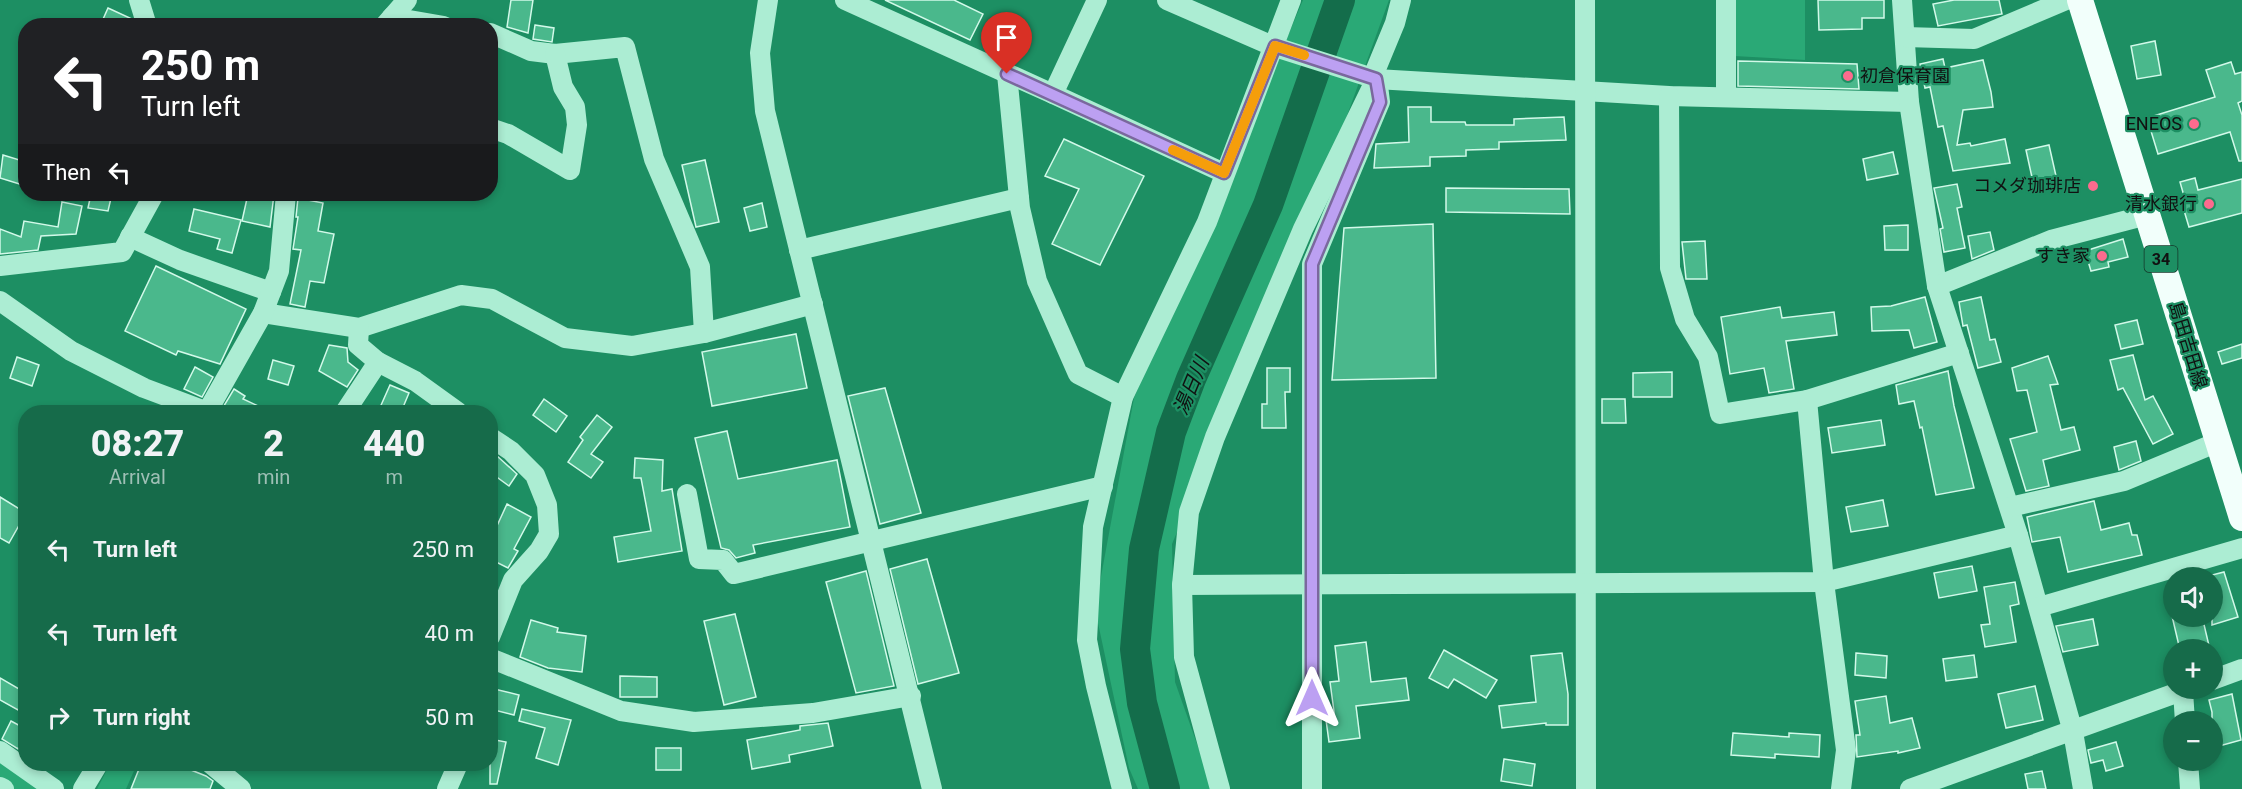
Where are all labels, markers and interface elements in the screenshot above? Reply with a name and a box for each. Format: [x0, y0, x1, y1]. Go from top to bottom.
pin [981, 12, 1032, 74]
icon: arrive [990, 21, 1023, 54]
text: 250 m [141, 41, 260, 90]
icon: left [42, 42, 120, 120]
place label: 初倉保育園 [1860, 65, 1950, 86]
marker: 初倉保育園 [1841, 69, 1855, 83]
text: Turn left [141, 91, 241, 123]
place label: ENEOS [2126, 113, 2182, 134]
marker: ENEOS [2187, 117, 2201, 131]
icon: left [103, 156, 136, 189]
text: Then [42, 160, 91, 185]
place label: コメダ珈琲店 [1973, 175, 2081, 196]
marker: コメダ珈琲店 [2086, 179, 2100, 193]
place label: 清水銀行 [2125, 193, 2197, 214]
marker: 清水銀行 [2202, 197, 2216, 211]
place label: すき家 [2036, 245, 2090, 266]
road number: 34 [2144, 246, 2178, 272]
marker: すき家 [2095, 249, 2109, 263]
street label: 島田吉田線 [2165, 299, 2212, 391]
water label: 湯日川 [1168, 352, 1215, 418]
text: 08:27 [91, 423, 184, 465]
text: 2 [263, 423, 284, 465]
text: 440 [363, 423, 425, 465]
text: Arrival [109, 465, 166, 489]
text: min [257, 465, 290, 489]
text: m [385, 465, 403, 489]
icon: left [42, 533, 75, 566]
text: Turn left [93, 537, 177, 562]
text: 250 m [412, 537, 474, 562]
map controls [2163, 567, 2223, 771]
button: sound [2163, 567, 2223, 627]
icon: left [42, 617, 75, 650]
text: Turn left [93, 621, 177, 646]
text: 40 m [425, 621, 474, 646]
button: + [2163, 639, 2223, 699]
position arrow [1280, 666, 1344, 730]
icon: right [42, 701, 75, 734]
text: Turn right [93, 705, 190, 730]
text: 50 m [425, 705, 474, 730]
button: − [2163, 711, 2223, 771]

